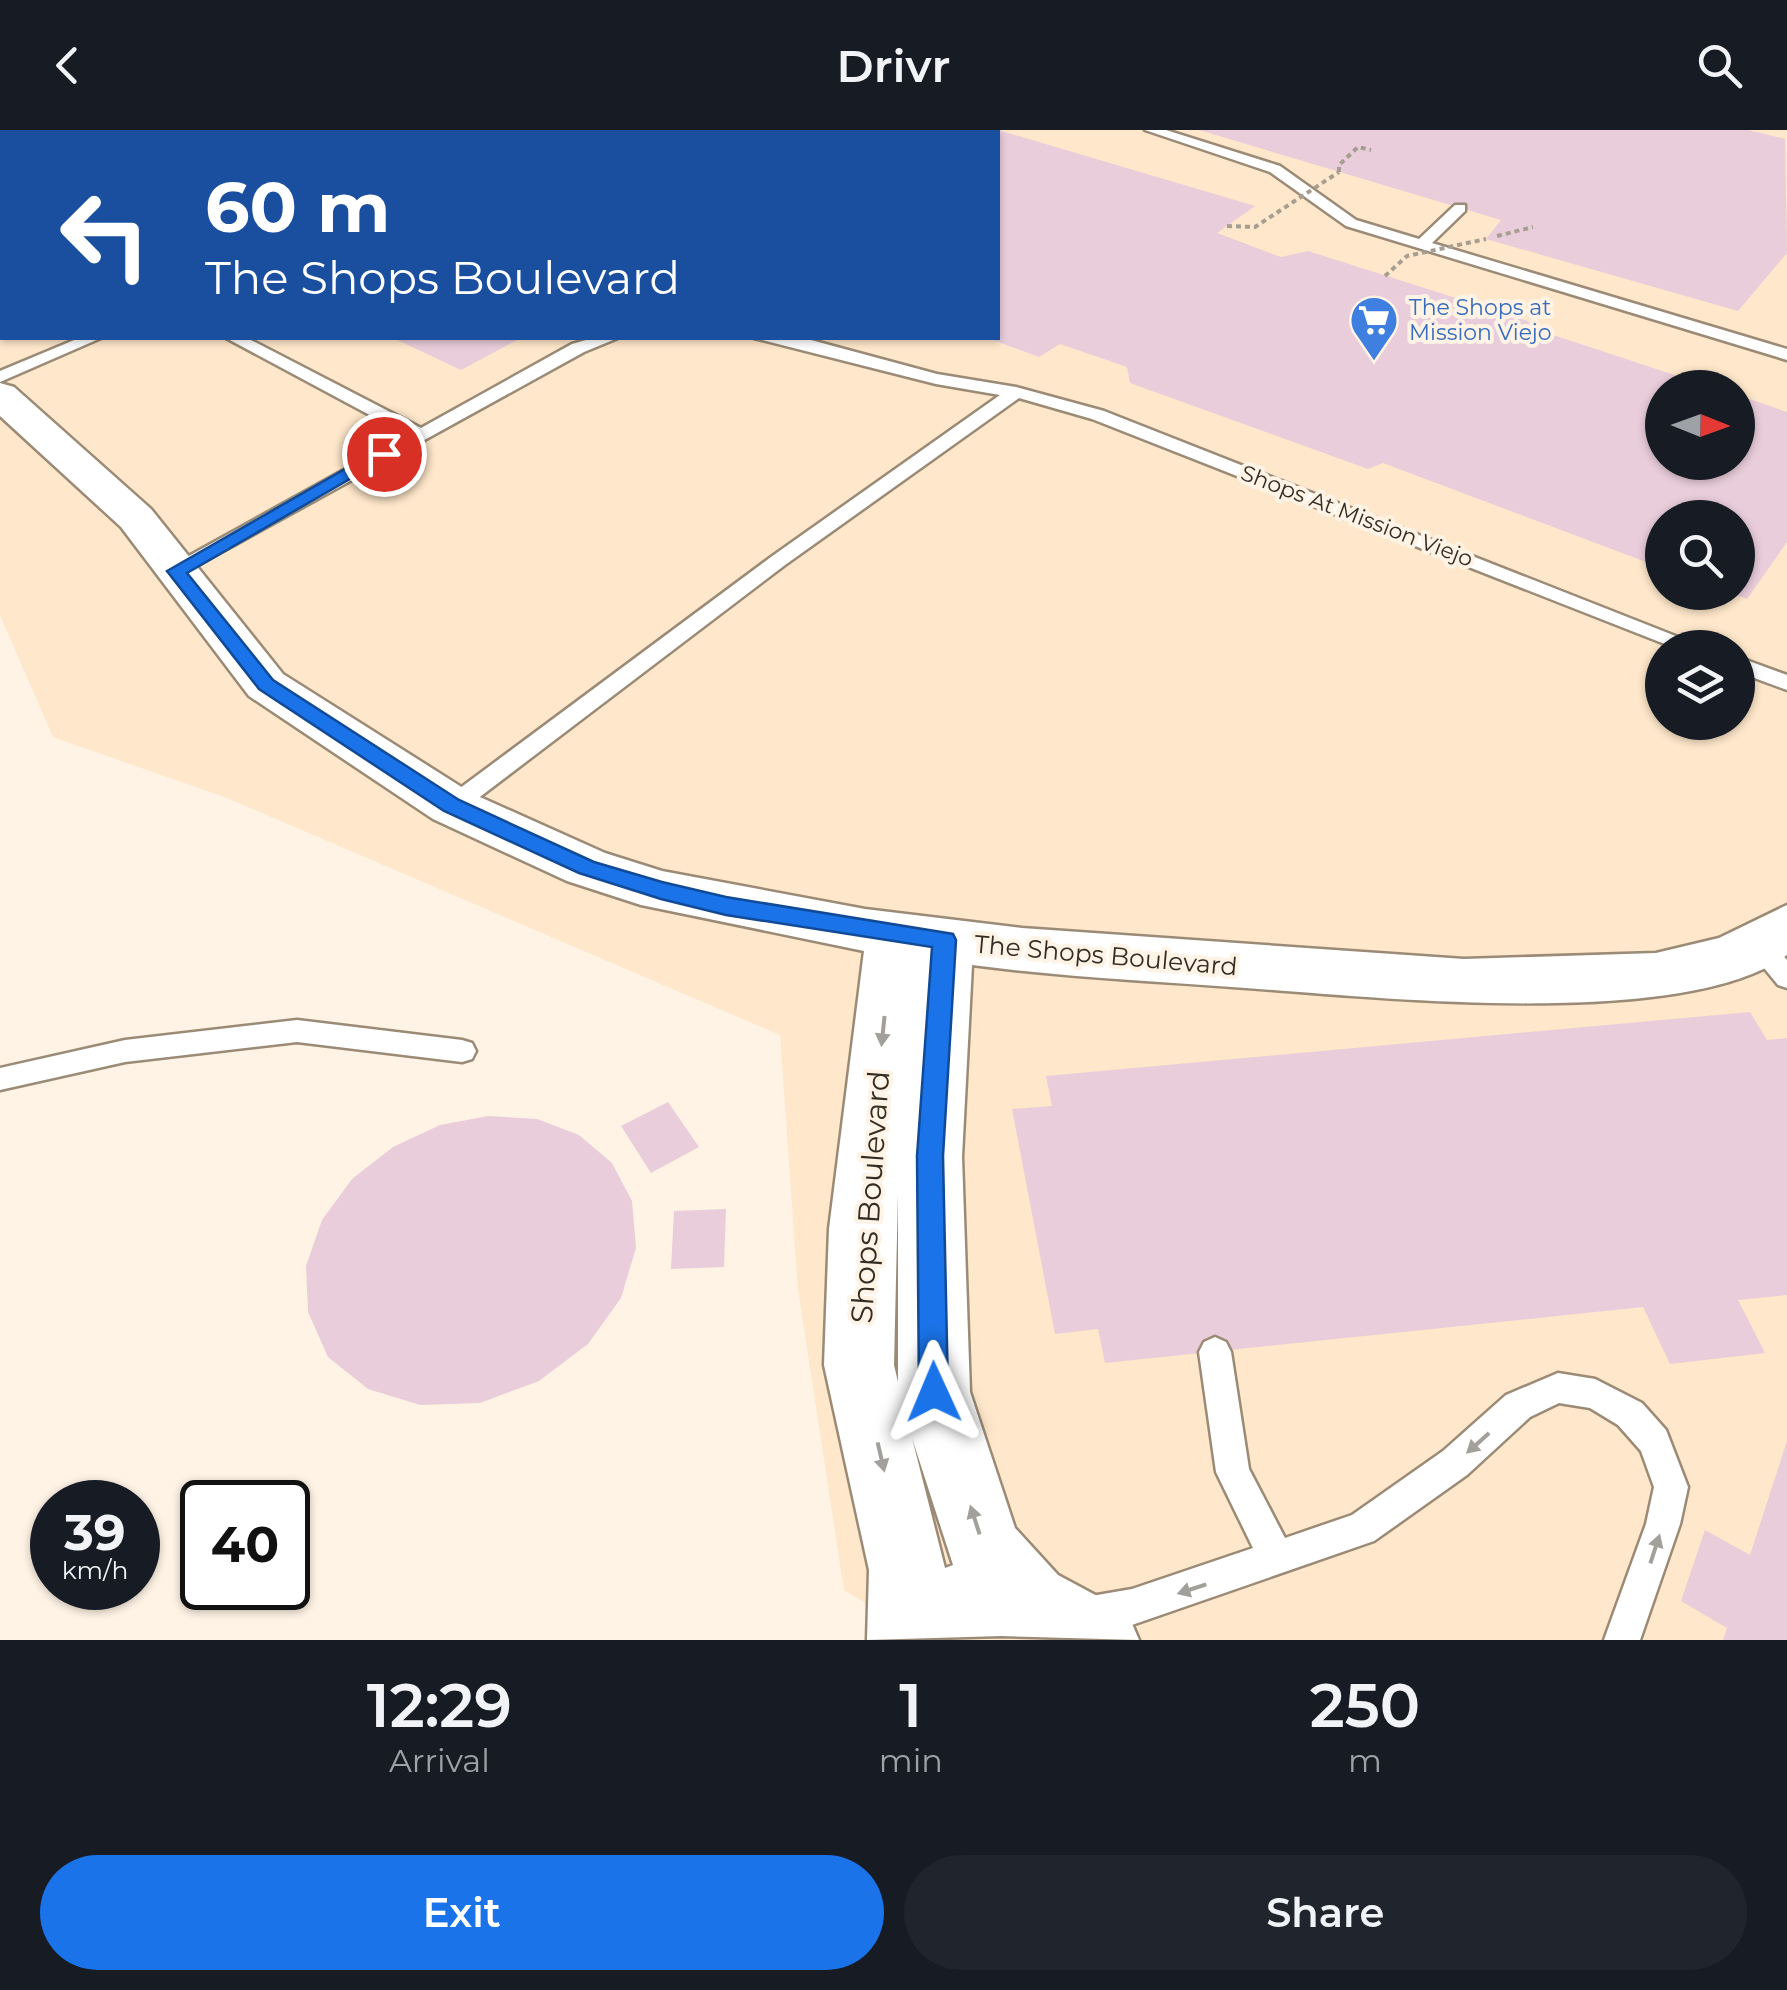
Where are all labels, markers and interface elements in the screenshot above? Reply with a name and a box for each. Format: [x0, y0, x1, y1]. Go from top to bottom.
icon: back [40, 38, 95, 93]
text: Drivr [837, 38, 950, 93]
icon: search [1692, 38, 1747, 93]
text: 60 m [205, 164, 390, 250]
icon: left [40, 170, 170, 300]
text: The Shops Boulevard [205, 250, 680, 305]
supermarket icon: The Shops at Mission Viejo [1348, 294, 1400, 362]
place label: The Shops at Mission Viejo [1409, 294, 1552, 346]
north arrow [1645, 370, 1755, 480]
map controls [1645, 370, 1755, 740]
pin [342, 412, 427, 497]
icon: arrive [357, 427, 412, 482]
street label: Shops At Mission Viejo [1237, 459, 1477, 573]
button: search [1645, 500, 1755, 610]
button: layers [1645, 630, 1755, 740]
street label: The Shops Boulevard [973, 929, 1239, 981]
one-way arrow [875, 1015, 891, 1047]
street label: Shops Boulevard [843, 1069, 897, 1325]
position arrow [882, 1340, 986, 1444]
one-way arrow [1466, 1431, 1490, 1454]
one-way arrow [874, 1442, 889, 1473]
speed limit sign: 40 [180, 1480, 310, 1610]
text: 39 [64, 1502, 126, 1563]
one-way arrow [967, 1505, 982, 1535]
one-way arrow [1648, 1533, 1663, 1563]
text: km/h [62, 1555, 128, 1585]
one-way arrow [1176, 1582, 1206, 1597]
text: 12:29 [367, 1669, 512, 1742]
text: 1 [899, 1669, 922, 1742]
text: 250 [1310, 1669, 1420, 1742]
text: Arrival [389, 1741, 490, 1780]
text: min [879, 1741, 943, 1780]
text: m [1348, 1741, 1382, 1780]
button: Exit [40, 1855, 884, 1970]
button: Share [904, 1855, 1747, 1970]

